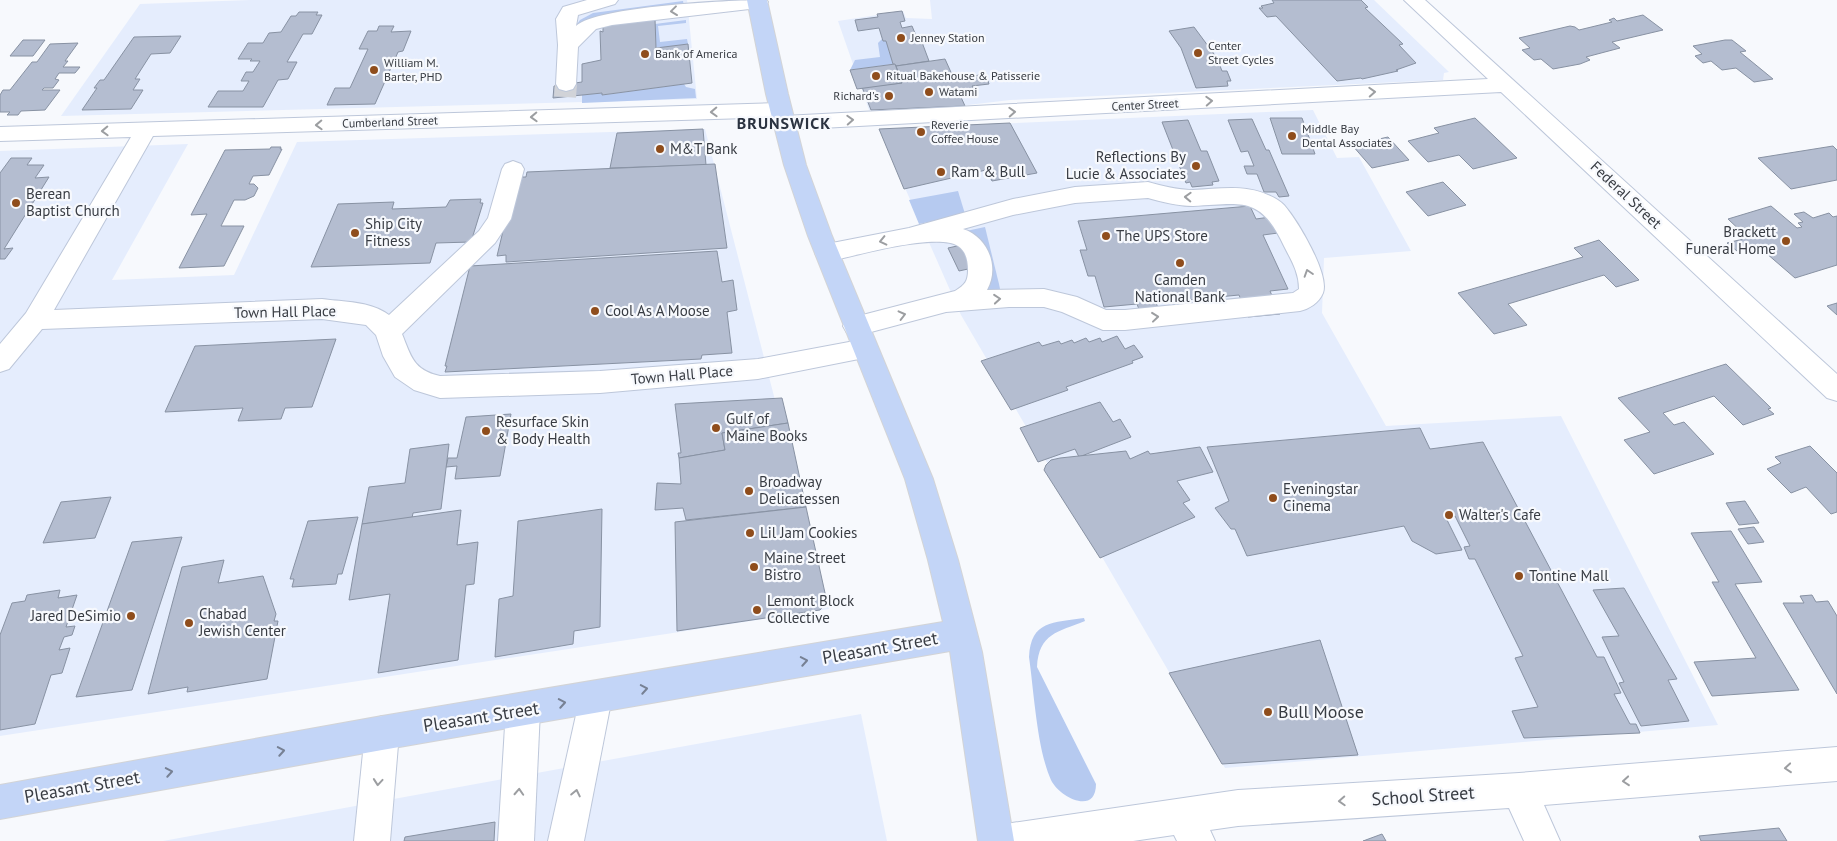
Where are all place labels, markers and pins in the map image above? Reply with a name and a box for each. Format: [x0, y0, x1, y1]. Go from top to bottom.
place label: Jenney Station [910, 30, 985, 45]
marker: Jenney Station [895, 32, 907, 44]
place label: Center Street Cycles [1208, 38, 1274, 67]
place label: Bank of America [655, 46, 738, 61]
marker: Center Street Cycles [1192, 47, 1204, 59]
marker: Bank of America [639, 48, 651, 60]
place label: William M. Barter, PHD [384, 55, 443, 84]
marker: William M. Barter, PHD [368, 64, 380, 76]
place label: Ritual Bakehouse & Patisserie [886, 68, 1040, 83]
marker: Ritual Bakehouse & Patisserie [870, 70, 882, 82]
place label: Watami [939, 84, 977, 99]
marker: Watami [923, 86, 935, 98]
place label: Richard's [833, 88, 879, 103]
marker: Richard's [883, 90, 895, 102]
place label: Reverie Coffee House [931, 117, 999, 146]
place label: Middle Bay Dental Associates [1302, 121, 1392, 150]
marker: Reverie Coffee House [915, 126, 927, 138]
marker: Middle Bay Dental Associates [1286, 130, 1298, 142]
place label: M&T Bank [670, 139, 738, 158]
marker: M&T Bank [654, 143, 666, 155]
place label: Reflections By Lucie & Associates [1066, 147, 1186, 183]
marker: Reflections By Lucie & Associates [1190, 160, 1202, 172]
place label: Ram & Bull [951, 162, 1026, 181]
marker: Ram & Bull [935, 166, 947, 178]
place label: Berean Baptist Church [26, 184, 120, 220]
marker: Berean Baptist Church [10, 197, 22, 209]
place label: Ship City Fitness [365, 214, 422, 250]
place label: Brackett Funeral Home [1685, 222, 1776, 258]
place label: The UPS Store [1116, 226, 1208, 245]
marker: Ship City Fitness [349, 227, 361, 239]
marker: The UPS Store [1100, 230, 1112, 242]
marker: Brackett Funeral Home [1780, 235, 1792, 247]
marker: Camden National Bank [1174, 257, 1186, 269]
place label: Camden National Bank [1135, 270, 1226, 306]
place label: Cool As A Moose [605, 301, 710, 320]
marker: Cool As A Moose [589, 305, 601, 317]
place label: Gulf of Maine Books [726, 409, 808, 445]
place label: Resurface Skin & Body Health [496, 412, 590, 448]
marker: Gulf of Maine Books [710, 422, 722, 434]
marker: Resurface Skin & Body Health [480, 425, 492, 437]
place label: Broadway Delicatessen [759, 472, 840, 508]
place label: Eveningstar Cinema [1283, 479, 1358, 515]
marker: Broadway Delicatessen [743, 485, 755, 497]
marker: Eveningstar Cinema [1267, 492, 1279, 504]
place label: Walter's Cafe [1459, 505, 1541, 524]
marker: Walter's Cafe [1443, 509, 1455, 521]
place label: Lil Jam Cookies [760, 523, 857, 542]
marker: Lil Jam Cookies [744, 527, 756, 539]
place label: Maine Street Bistro [764, 548, 845, 584]
marker: Maine Street Bistro [748, 561, 760, 573]
place label: Tontine Mall [1529, 566, 1609, 585]
marker: Tontine Mall [1513, 570, 1525, 582]
place label: Lemont Block Collective [767, 591, 855, 627]
place label: Chabad Jewish Center [198, 604, 286, 640]
marker: Lemont Block Collective [751, 604, 763, 616]
place label: Jared DeSimio [30, 606, 121, 625]
marker: Jared DeSimio [125, 610, 137, 622]
marker: Chabad Jewish Center [183, 617, 195, 629]
place label: Bull Moose [1278, 700, 1364, 723]
marker: Bull Moose [1262, 706, 1274, 718]

